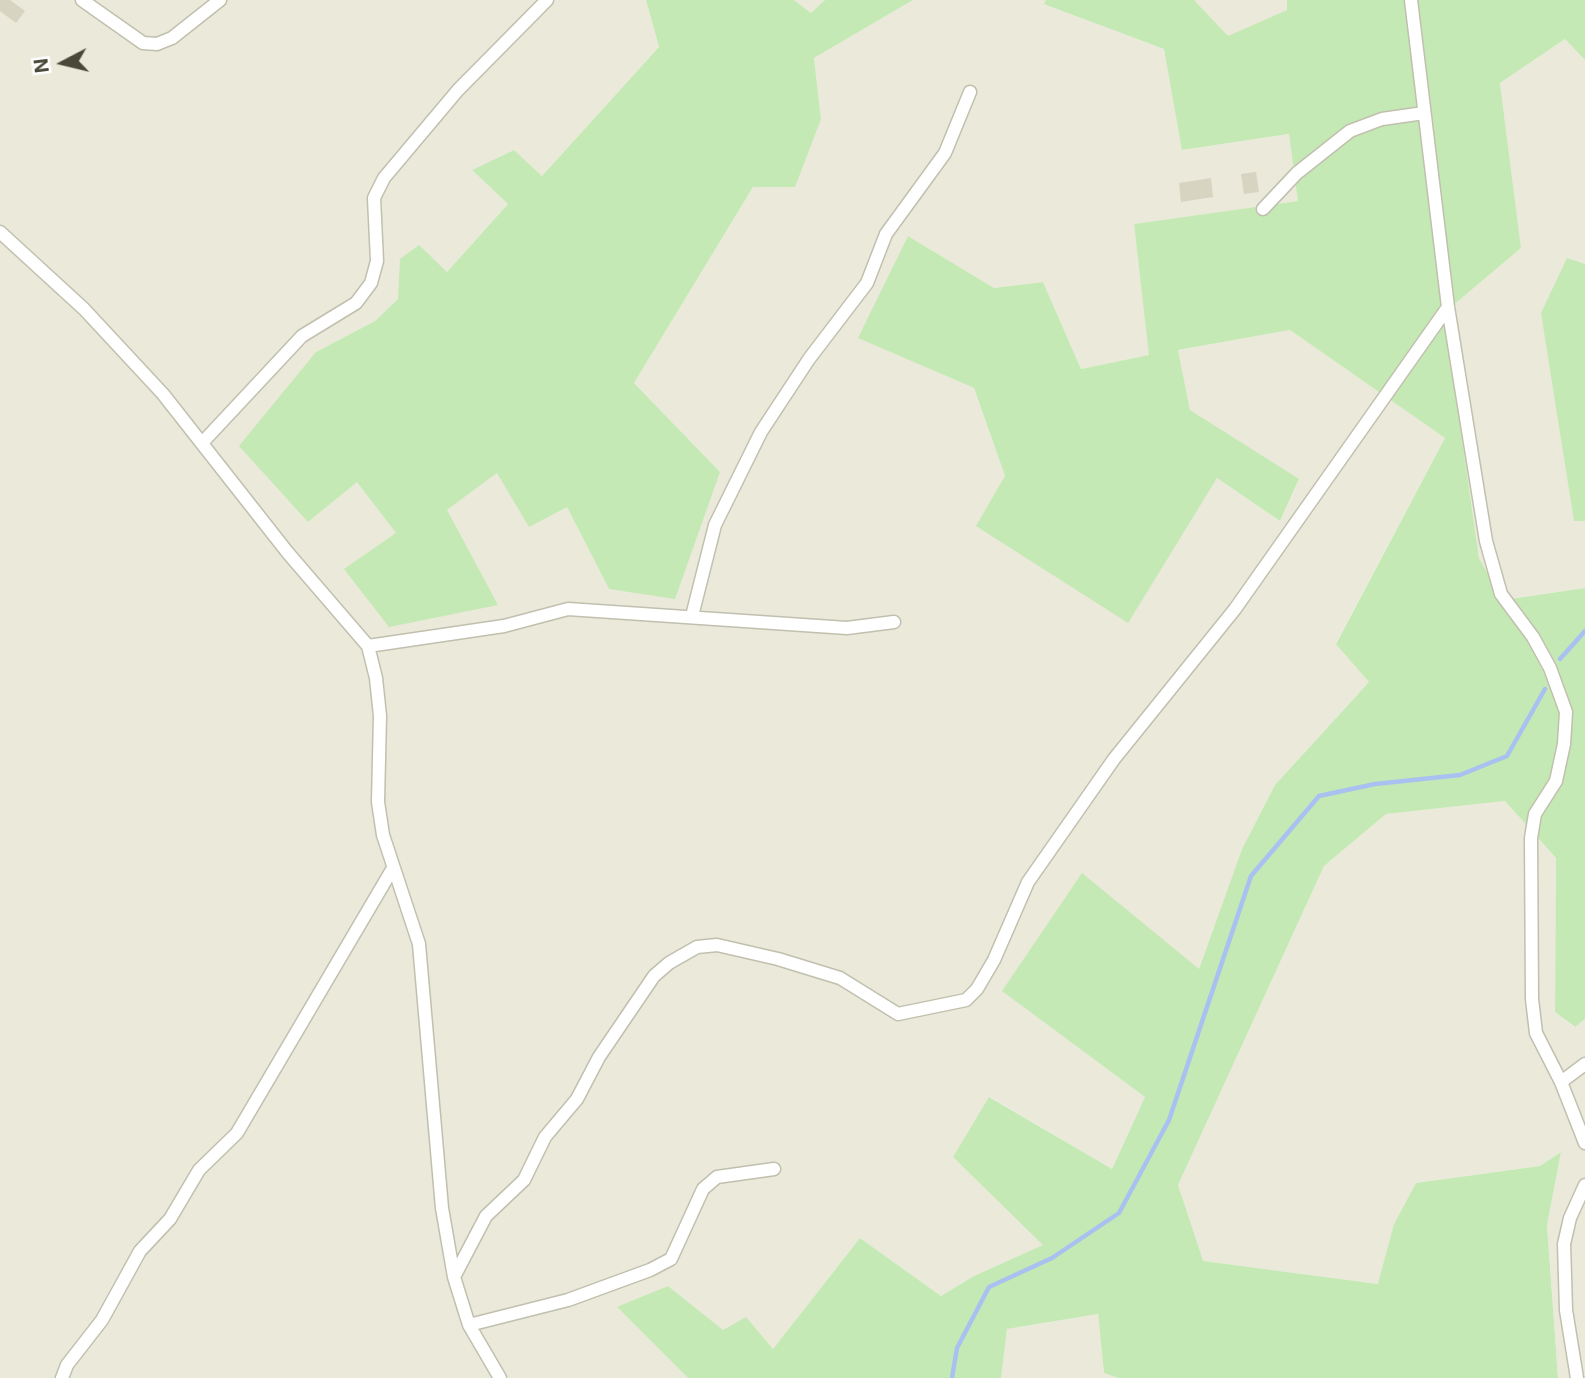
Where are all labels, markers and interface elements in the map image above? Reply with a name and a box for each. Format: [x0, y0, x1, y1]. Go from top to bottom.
north arrow [28, 28, 98, 98]
text: N [29, 57, 54, 74]

